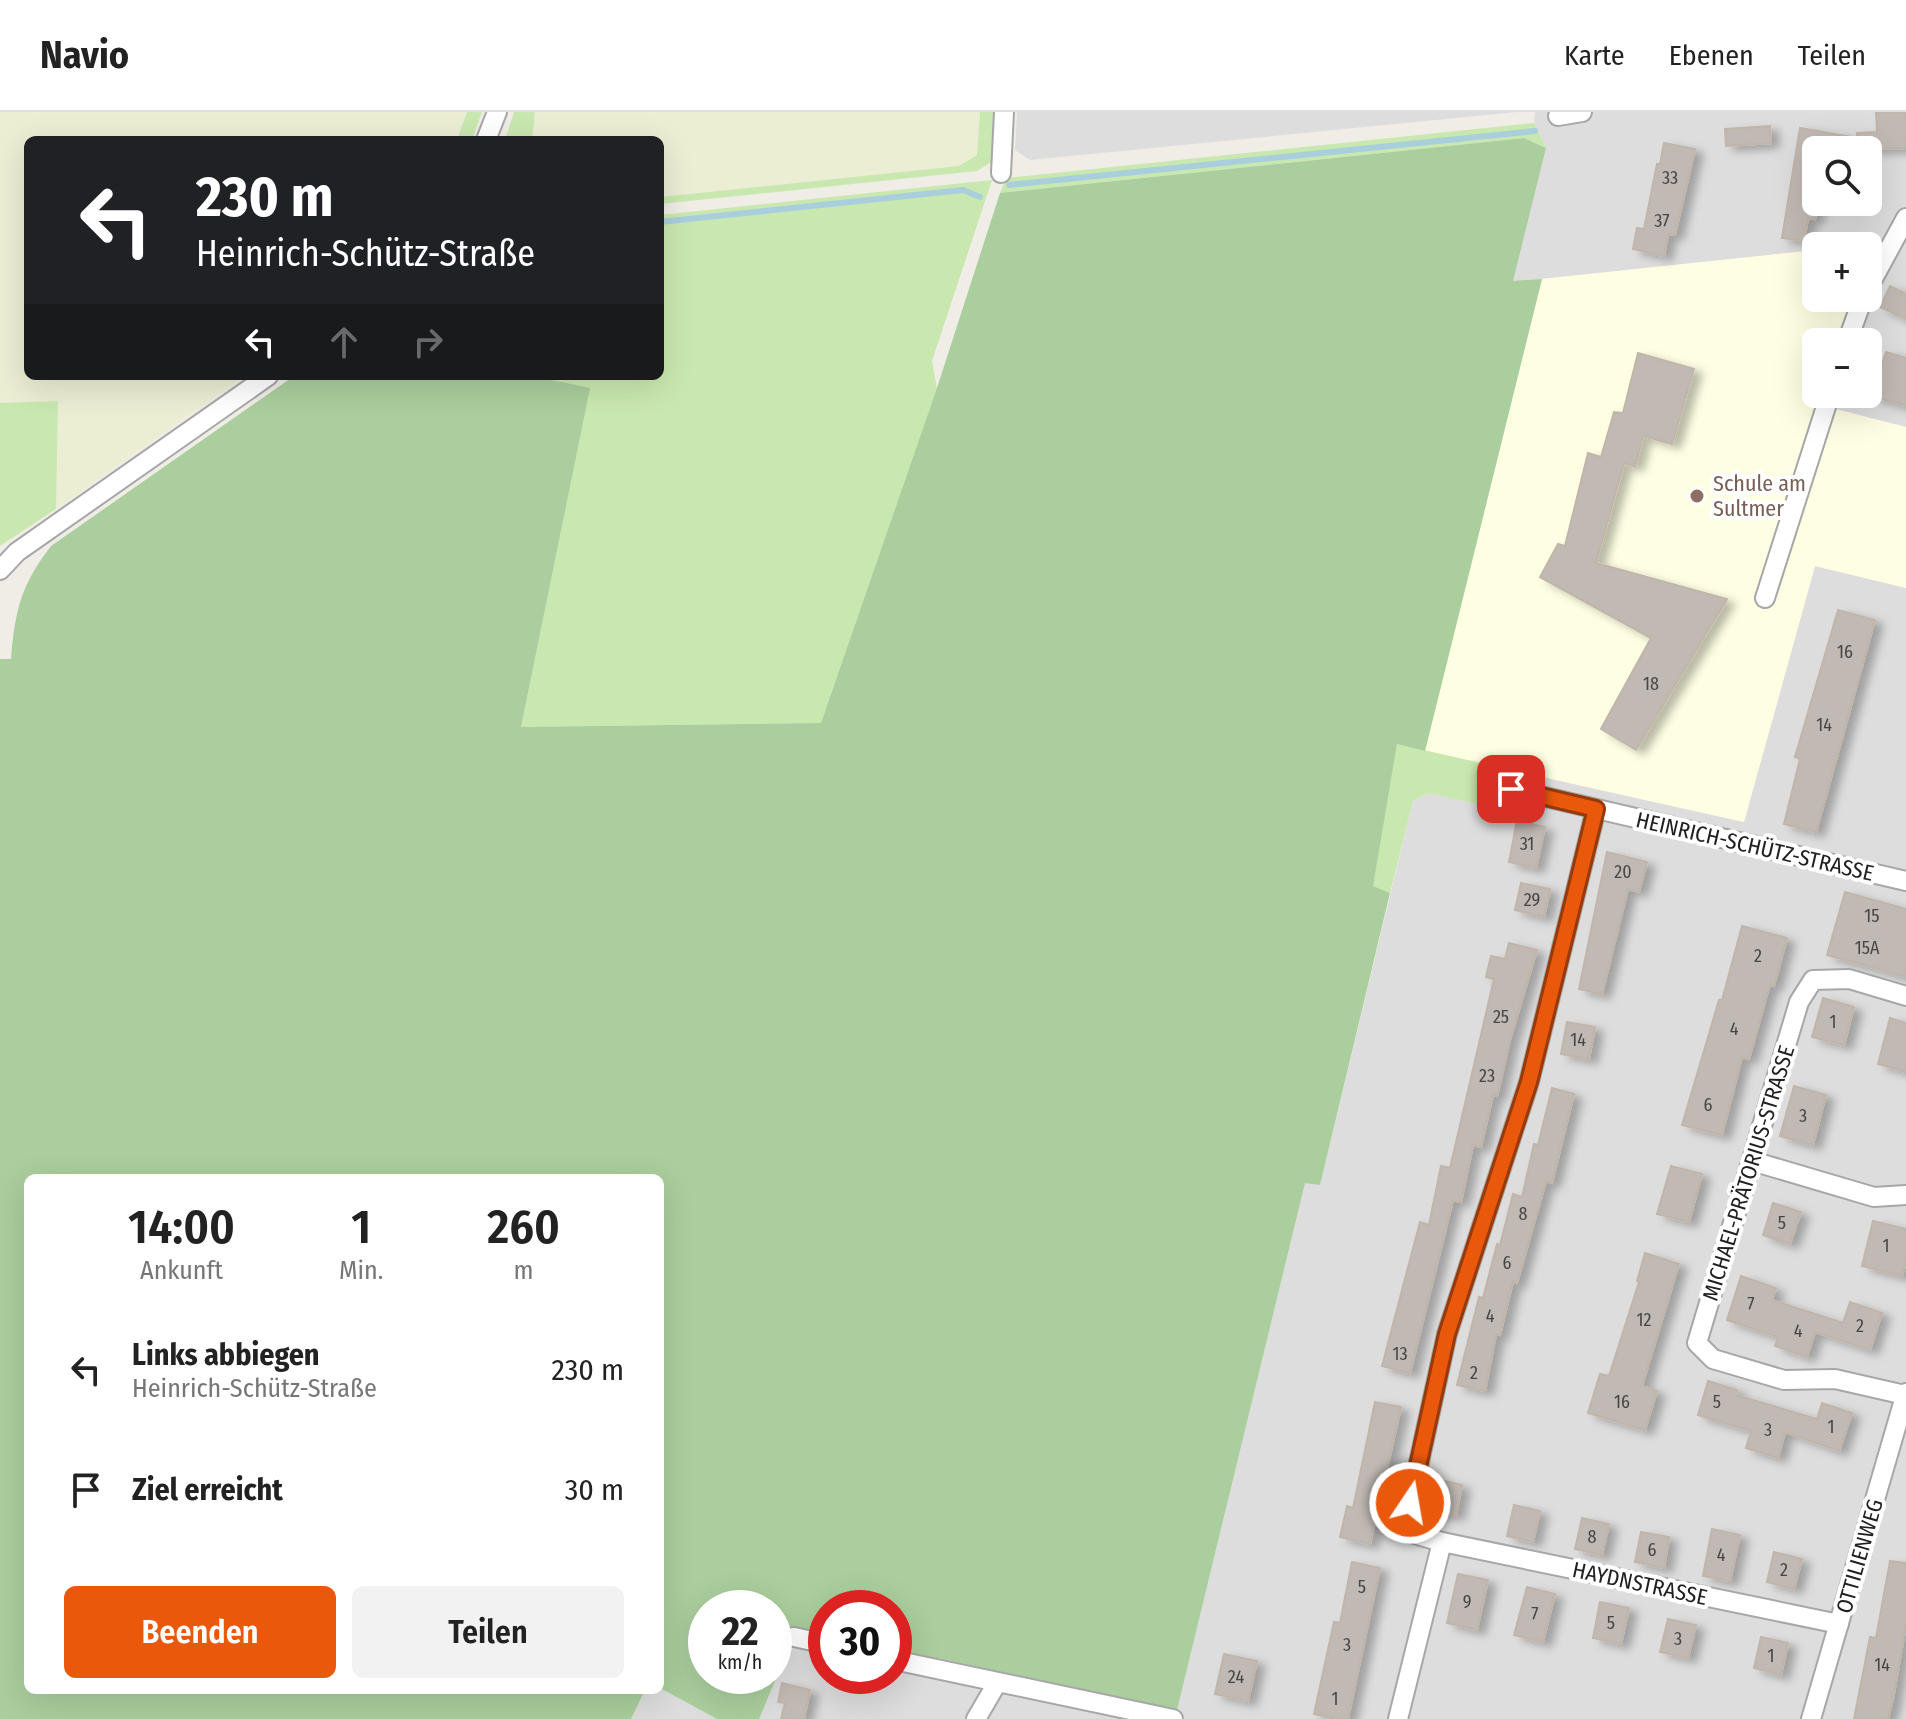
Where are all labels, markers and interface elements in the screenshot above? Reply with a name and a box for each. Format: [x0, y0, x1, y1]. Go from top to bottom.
text: Navio [40, 32, 129, 78]
text: Karte [1564, 39, 1625, 72]
text: Ebenen [1669, 39, 1754, 72]
text: Teilen [1798, 39, 1866, 72]
map controls [1802, 136, 1882, 408]
button: search [1802, 136, 1882, 216]
text: 230 m [196, 164, 333, 231]
house number: 33 [1662, 167, 1678, 189]
icon: left [64, 168, 168, 272]
house number: 37 [1654, 210, 1670, 232]
text: Heinrich-Schütz-Straße [196, 232, 535, 276]
button: + [1802, 232, 1882, 312]
icon: left [238, 320, 282, 364]
icon: ahead [322, 320, 366, 364]
icon: right [406, 320, 450, 364]
button: − [1802, 328, 1882, 408]
place label: Schule am Sultmer [1713, 470, 1806, 522]
marker: Schule am Sultmer [1688, 487, 1706, 505]
house number: 16 [1837, 641, 1853, 663]
house number: 18 [1643, 673, 1659, 695]
house number: 14 [1816, 714, 1832, 736]
pin [1477, 755, 1545, 823]
icon: arrive [1489, 767, 1533, 811]
street label: HEINRICH-SCHÜTZ-STRASSE [1634, 806, 1876, 887]
house number: 31 [1520, 833, 1534, 855]
house number: 20 [1614, 861, 1632, 883]
house number: 29 [1524, 889, 1540, 911]
house number: 15 [1864, 905, 1880, 927]
house number: 15A [1855, 937, 1880, 959]
house number: 2 [1754, 945, 1762, 967]
house number: 25 [1493, 1006, 1509, 1028]
house number: 1 [1829, 1011, 1837, 1033]
house number: 4 [1730, 1018, 1739, 1040]
house number: 14 [1570, 1029, 1586, 1051]
street label: MICHAEL-PRÄTORIUS-STRASSE [1697, 1042, 1800, 1304]
house number: 23 [1479, 1065, 1495, 1087]
house number: 6 [1704, 1094, 1713, 1116]
house number: 3 [1799, 1105, 1807, 1127]
text: 14:00 [128, 1198, 235, 1256]
text: 1 [351, 1198, 371, 1256]
text: 260 [487, 1198, 560, 1256]
house number: 8 [1519, 1203, 1528, 1225]
house number: 5 [1778, 1212, 1786, 1234]
house number: 1 [1882, 1235, 1890, 1257]
house number: 6 [1503, 1252, 1512, 1274]
text: Ankunft [140, 1255, 223, 1286]
text: Min. [339, 1255, 383, 1286]
text: m [514, 1255, 534, 1286]
house number: 7 [1747, 1293, 1755, 1315]
house number: 4 [1486, 1305, 1495, 1327]
house number: 12 [1637, 1309, 1652, 1331]
house number: 2 [1856, 1315, 1864, 1337]
house number: 4 [1794, 1320, 1803, 1342]
text: Links abbiegen [132, 1337, 320, 1373]
house number: 13 [1392, 1343, 1408, 1365]
icon: left [64, 1348, 108, 1392]
text: 230 m [552, 1352, 624, 1388]
house number: 2 [1470, 1362, 1478, 1384]
text: Heinrich-Schütz-Straße [132, 1373, 377, 1404]
house number: 16 [1614, 1391, 1630, 1413]
house number: 5 [1713, 1391, 1721, 1413]
house number: 1 [1827, 1416, 1835, 1438]
house number: 3 [1764, 1419, 1772, 1441]
position arrow [1368, 1461, 1452, 1545]
icon: arrive [64, 1468, 108, 1512]
text: Ziel erreicht [132, 1472, 283, 1508]
text: 30 m [565, 1472, 624, 1508]
street label: OTTILIENWEG [1830, 1496, 1889, 1616]
house number: 8 [1588, 1526, 1597, 1548]
house number: 6 [1648, 1539, 1657, 1561]
house number: 4 [1717, 1544, 1726, 1566]
street label: HAYDNSTRASSE [1570, 1556, 1710, 1611]
house number: 2 [1780, 1559, 1788, 1581]
house number: 5 [1358, 1576, 1366, 1598]
button: Beenden [64, 1586, 336, 1678]
button: Teilen [352, 1586, 624, 1678]
speed limit sign: 30 [808, 1590, 912, 1694]
house number: 9 [1463, 1591, 1471, 1613]
house number: 7 [1531, 1603, 1539, 1625]
text: 22 [721, 1608, 759, 1656]
house number: 5 [1607, 1612, 1615, 1634]
house number: 3 [1674, 1628, 1682, 1650]
house number: 3 [1343, 1634, 1351, 1656]
house number: 1 [1767, 1645, 1775, 1667]
text: km/h [718, 1650, 762, 1674]
house number: 14 [1874, 1654, 1890, 1676]
house number: 24 [1228, 1666, 1244, 1688]
house number: 1 [1331, 1688, 1339, 1710]

